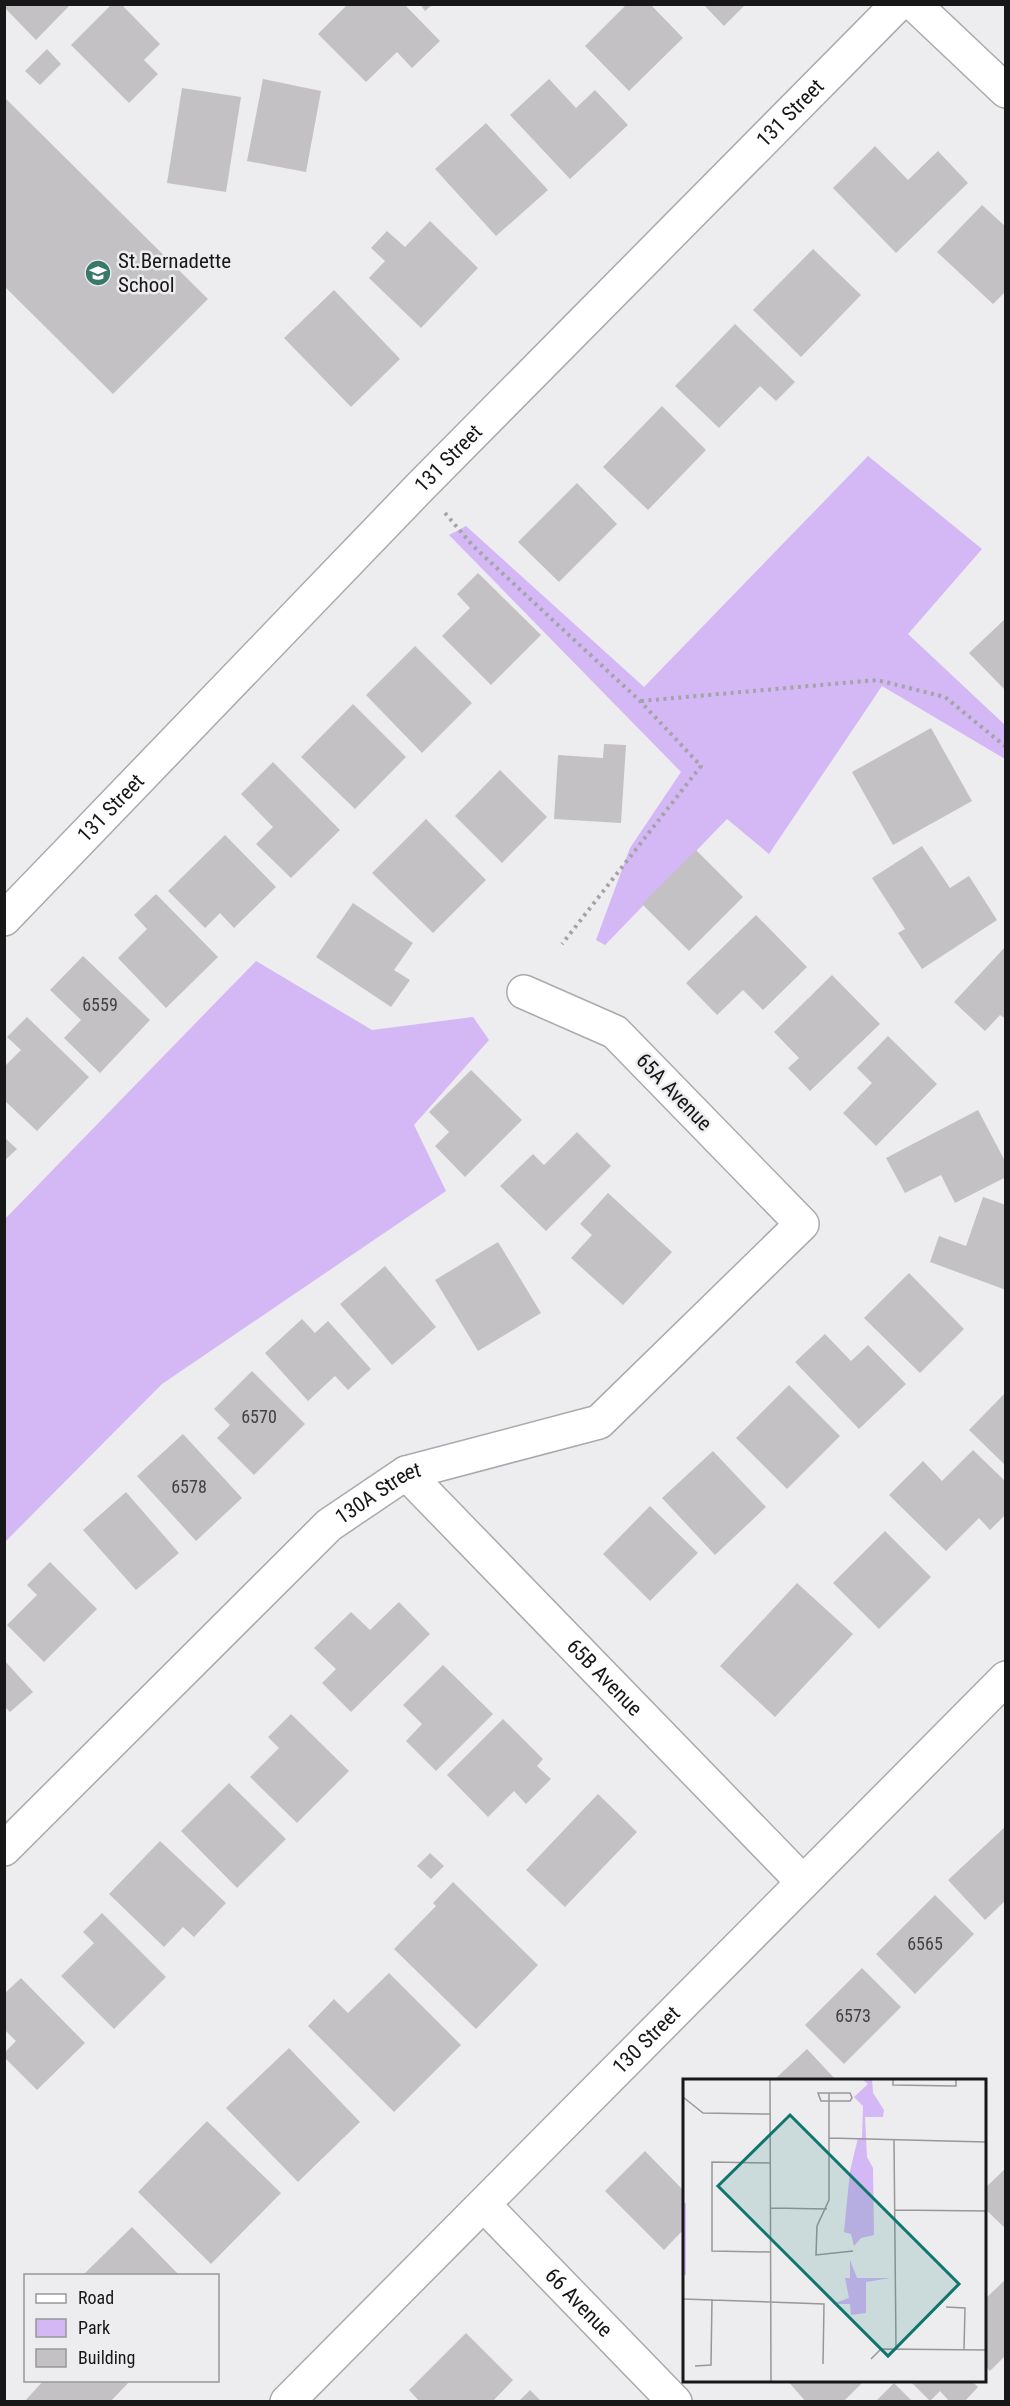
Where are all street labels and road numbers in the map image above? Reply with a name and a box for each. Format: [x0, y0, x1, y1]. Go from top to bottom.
street label: 131 Street [752, 74, 829, 152]
street label: 131 Street [410, 420, 487, 497]
street label: 131 Street [73, 769, 149, 847]
street label: 65A Avenue [631, 1048, 717, 1136]
street label: 130A Street [331, 1458, 423, 1529]
street label: 65B Avenue [562, 1634, 647, 1721]
street label: 130 Street [608, 2001, 685, 2079]
street label: 66 Avenue [540, 2263, 617, 2342]

